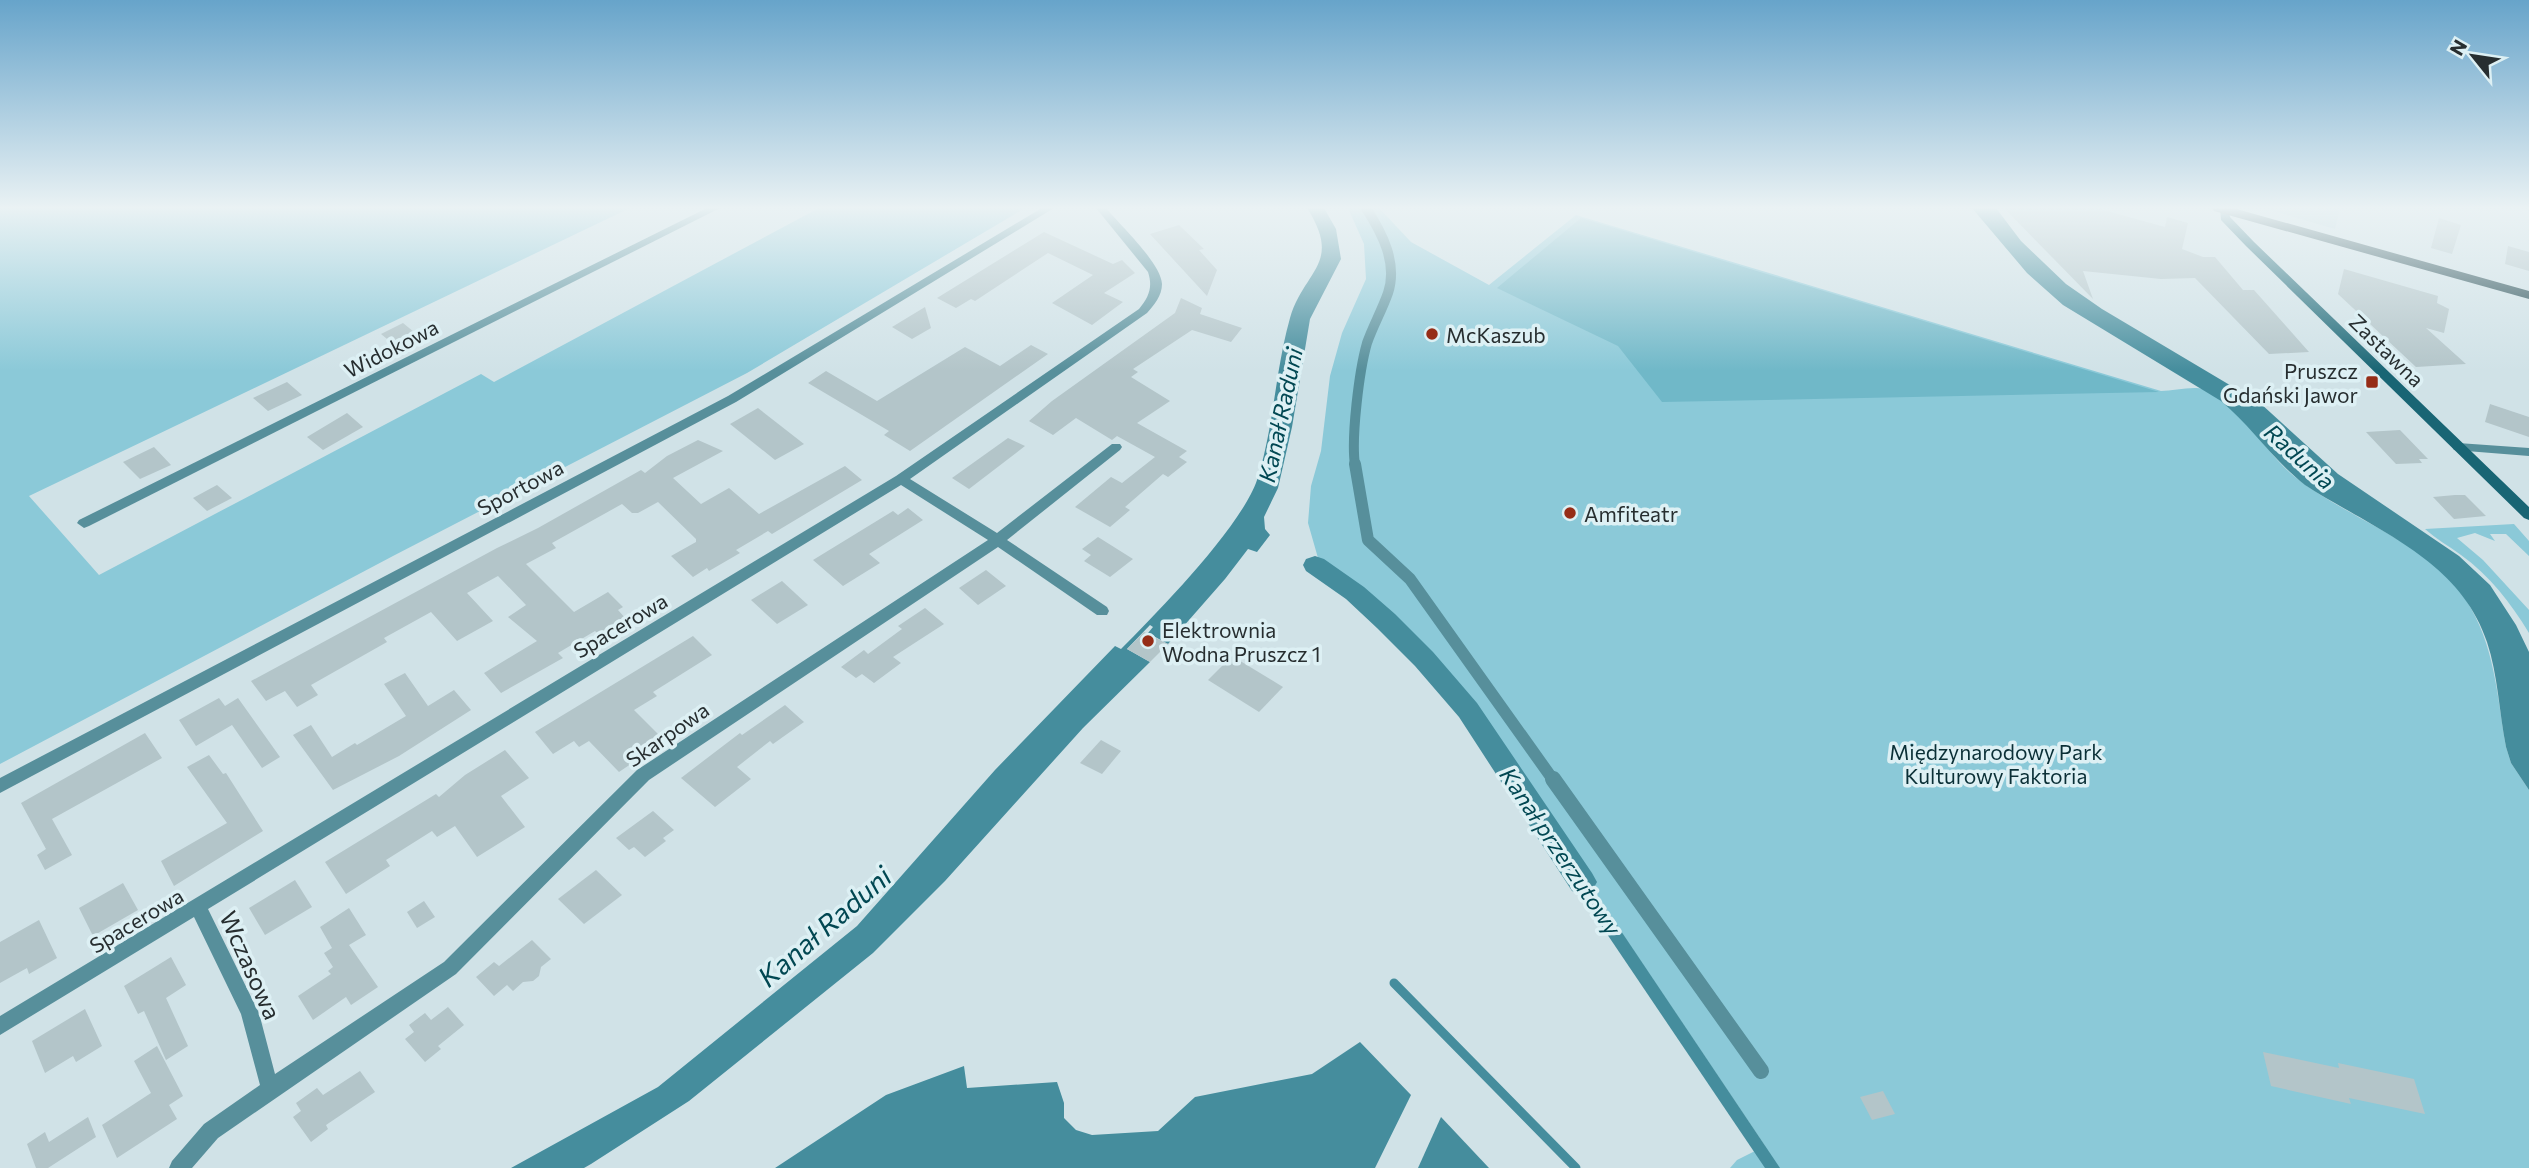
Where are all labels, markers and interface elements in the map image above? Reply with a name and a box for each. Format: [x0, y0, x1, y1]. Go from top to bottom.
north arrow [2438, 21, 2508, 91]
text: N [2444, 35, 2471, 59]
street label: Zastawna [2345, 308, 2429, 392]
street label: Widokowa [340, 314, 442, 382]
place label: McKaszub [1446, 322, 1546, 347]
marker: McKaszub [1424, 326, 1440, 342]
water label: Kanał Raduni [1252, 344, 1308, 485]
place label: Pruszcz Gdański Jawor [2223, 358, 2358, 407]
marker: Pruszcz Gdański Jawor [2364, 374, 2380, 390]
water label: Radunia [2259, 417, 2341, 495]
street label: Sportowa [473, 454, 567, 520]
place label: Amfiteatr [1584, 501, 1678, 526]
marker: Amfiteatr [1562, 505, 1578, 521]
street label: Spacerowa [569, 587, 671, 663]
place label: Elektrownia Wodna Pruszcz 1 [1162, 617, 1321, 666]
marker: Elektrownia Wodna Pruszcz 1 [1140, 633, 1156, 649]
street label: Skarpowa [621, 696, 713, 772]
park label: Międzynarodowy Park Kulturowy Faktoria [1889, 739, 2103, 788]
water label: Kanał przerzutowy [1494, 762, 1628, 941]
water label: Kanał Raduni [750, 858, 899, 993]
street label: Spacerowa [85, 882, 187, 958]
street label: Wczasowa [214, 906, 288, 1024]

